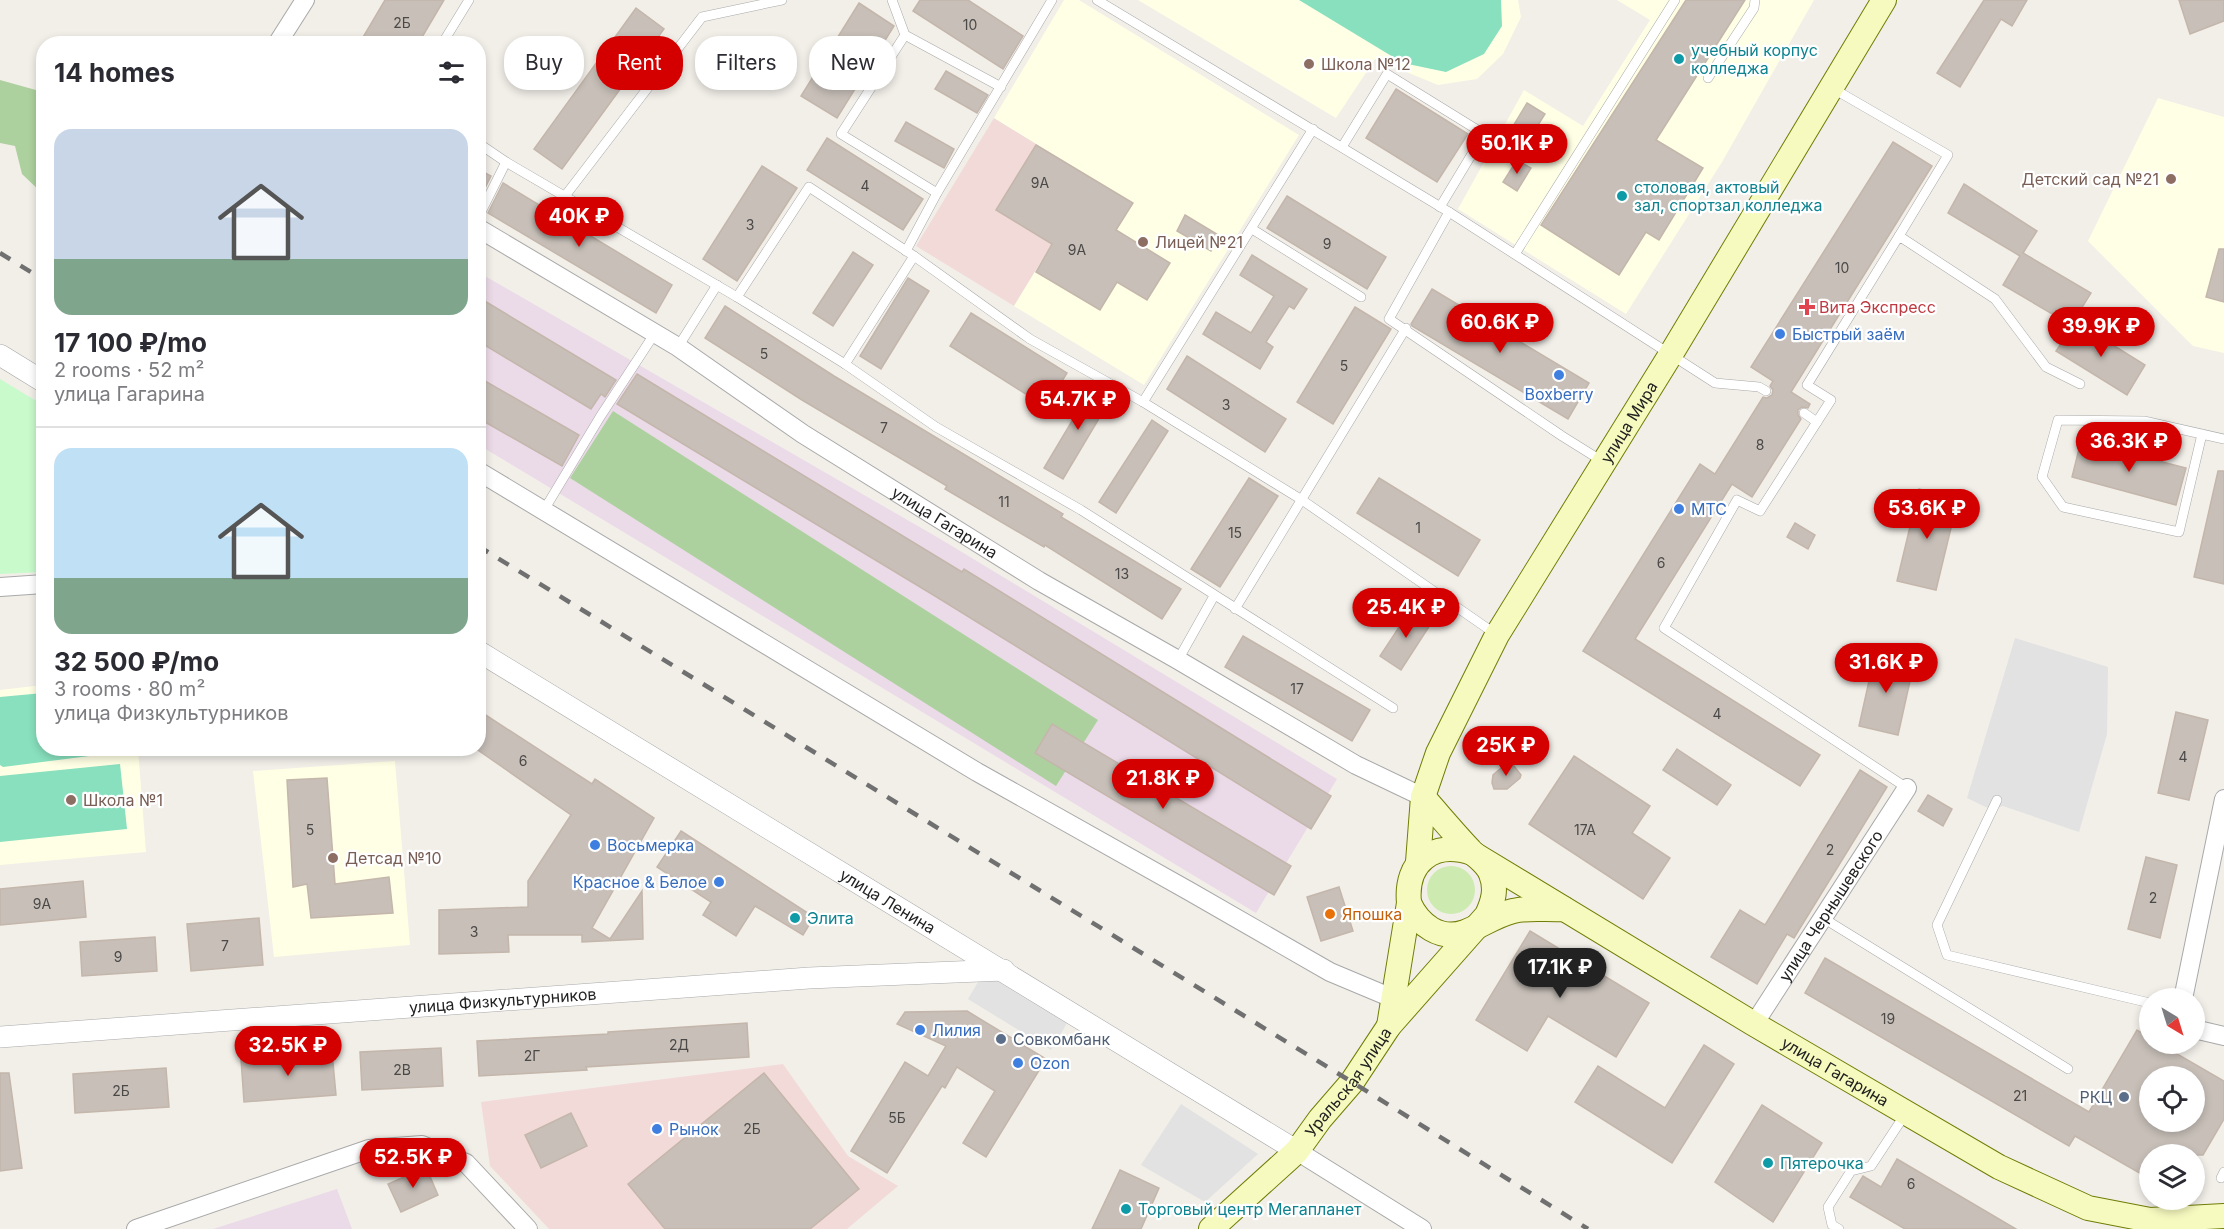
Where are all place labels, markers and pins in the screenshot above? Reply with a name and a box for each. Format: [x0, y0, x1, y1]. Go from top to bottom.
place label: учебный корпус колледжа [1691, 40, 1818, 78]
marker: учебный корпус колледжа [1672, 52, 1686, 66]
place label: Школа №12 [1321, 54, 1411, 74]
marker: Школа №12 [1302, 57, 1316, 71]
pin: 50.1K ₽ [1462, 124, 1572, 175]
place label: Детский сад №21 [2022, 169, 2159, 189]
marker: Детский сад №21 [2164, 172, 2178, 186]
place label: столовая, актовый зал, спортзал колледжа [1634, 177, 1823, 215]
marker: столовая, актовый зал, спортзал колледжа [1615, 189, 1629, 203]
pin: 40K ₽ [537, 197, 621, 248]
place label: Лицей №21 [1155, 232, 1243, 252]
marker: Лицей №21 [1136, 235, 1150, 249]
place label: Вита Экспресс [1819, 297, 1936, 317]
marker: Вита Экспресс [1800, 300, 1814, 314]
pin: 60.6K ₽ [1445, 303, 1555, 354]
pin: 39.9K ₽ [2046, 307, 2156, 358]
place label: Быстрый заём [1792, 324, 1905, 344]
marker: Быстрый заём [1773, 327, 1787, 341]
marker: Boxberry [1552, 368, 1566, 382]
pin: 54.7K ₽ [1023, 380, 1133, 431]
place label: Boxberry [1524, 384, 1594, 404]
pin: 36.3K ₽ [2074, 422, 2184, 473]
pin: 53.6K ₽ [1872, 489, 1982, 540]
place label: МТС [1691, 499, 1727, 519]
marker: МТС [1672, 502, 1686, 516]
pin: 25.4K ₽ [1351, 588, 1461, 639]
pin: 31.6K ₽ [1831, 643, 1941, 694]
pin: 25K ₽ [1464, 726, 1548, 777]
pin: 21.8K ₽ [1108, 759, 1218, 810]
place label: Школа №1 [83, 790, 163, 810]
marker: Школа №1 [64, 793, 78, 807]
place label: Восьмерка [607, 835, 694, 855]
marker: Восьмерка [588, 838, 602, 852]
place label: Детсад №10 [345, 848, 442, 868]
marker: Детсад №10 [326, 851, 340, 865]
place label: Красное & Белое [573, 872, 707, 892]
marker: Красное & Белое [712, 875, 726, 889]
place label: Япошка [1342, 904, 1402, 924]
marker: Япошка [1323, 907, 1337, 921]
place label: Элита [807, 908, 854, 928]
marker: Элита [788, 911, 802, 925]
pin: 17.1K ₽ [1505, 948, 1615, 999]
place label: Лилия [932, 1020, 981, 1040]
marker: Лилия [913, 1023, 927, 1037]
pin: 32.5K ₽ [233, 1026, 343, 1077]
place label: Совкомбанк [1013, 1029, 1110, 1049]
marker: Совкомбанк [994, 1032, 1008, 1046]
place label: Ozon [1030, 1053, 1070, 1073]
marker: Ozon [1011, 1056, 1025, 1070]
place label: РКЦ [2080, 1087, 2112, 1107]
marker: РКЦ [2117, 1090, 2131, 1104]
place label: Рынок [669, 1119, 719, 1139]
marker: Рынок [650, 1122, 664, 1136]
pin: 52.5K ₽ [358, 1138, 468, 1189]
place label: Пятерочка [1780, 1153, 1864, 1173]
marker: Пятерочка [1761, 1156, 1775, 1170]
place label: Торговый центр Мегапланет [1138, 1199, 1362, 1219]
marker: Торговый центр Мегапланет [1119, 1202, 1133, 1216]

